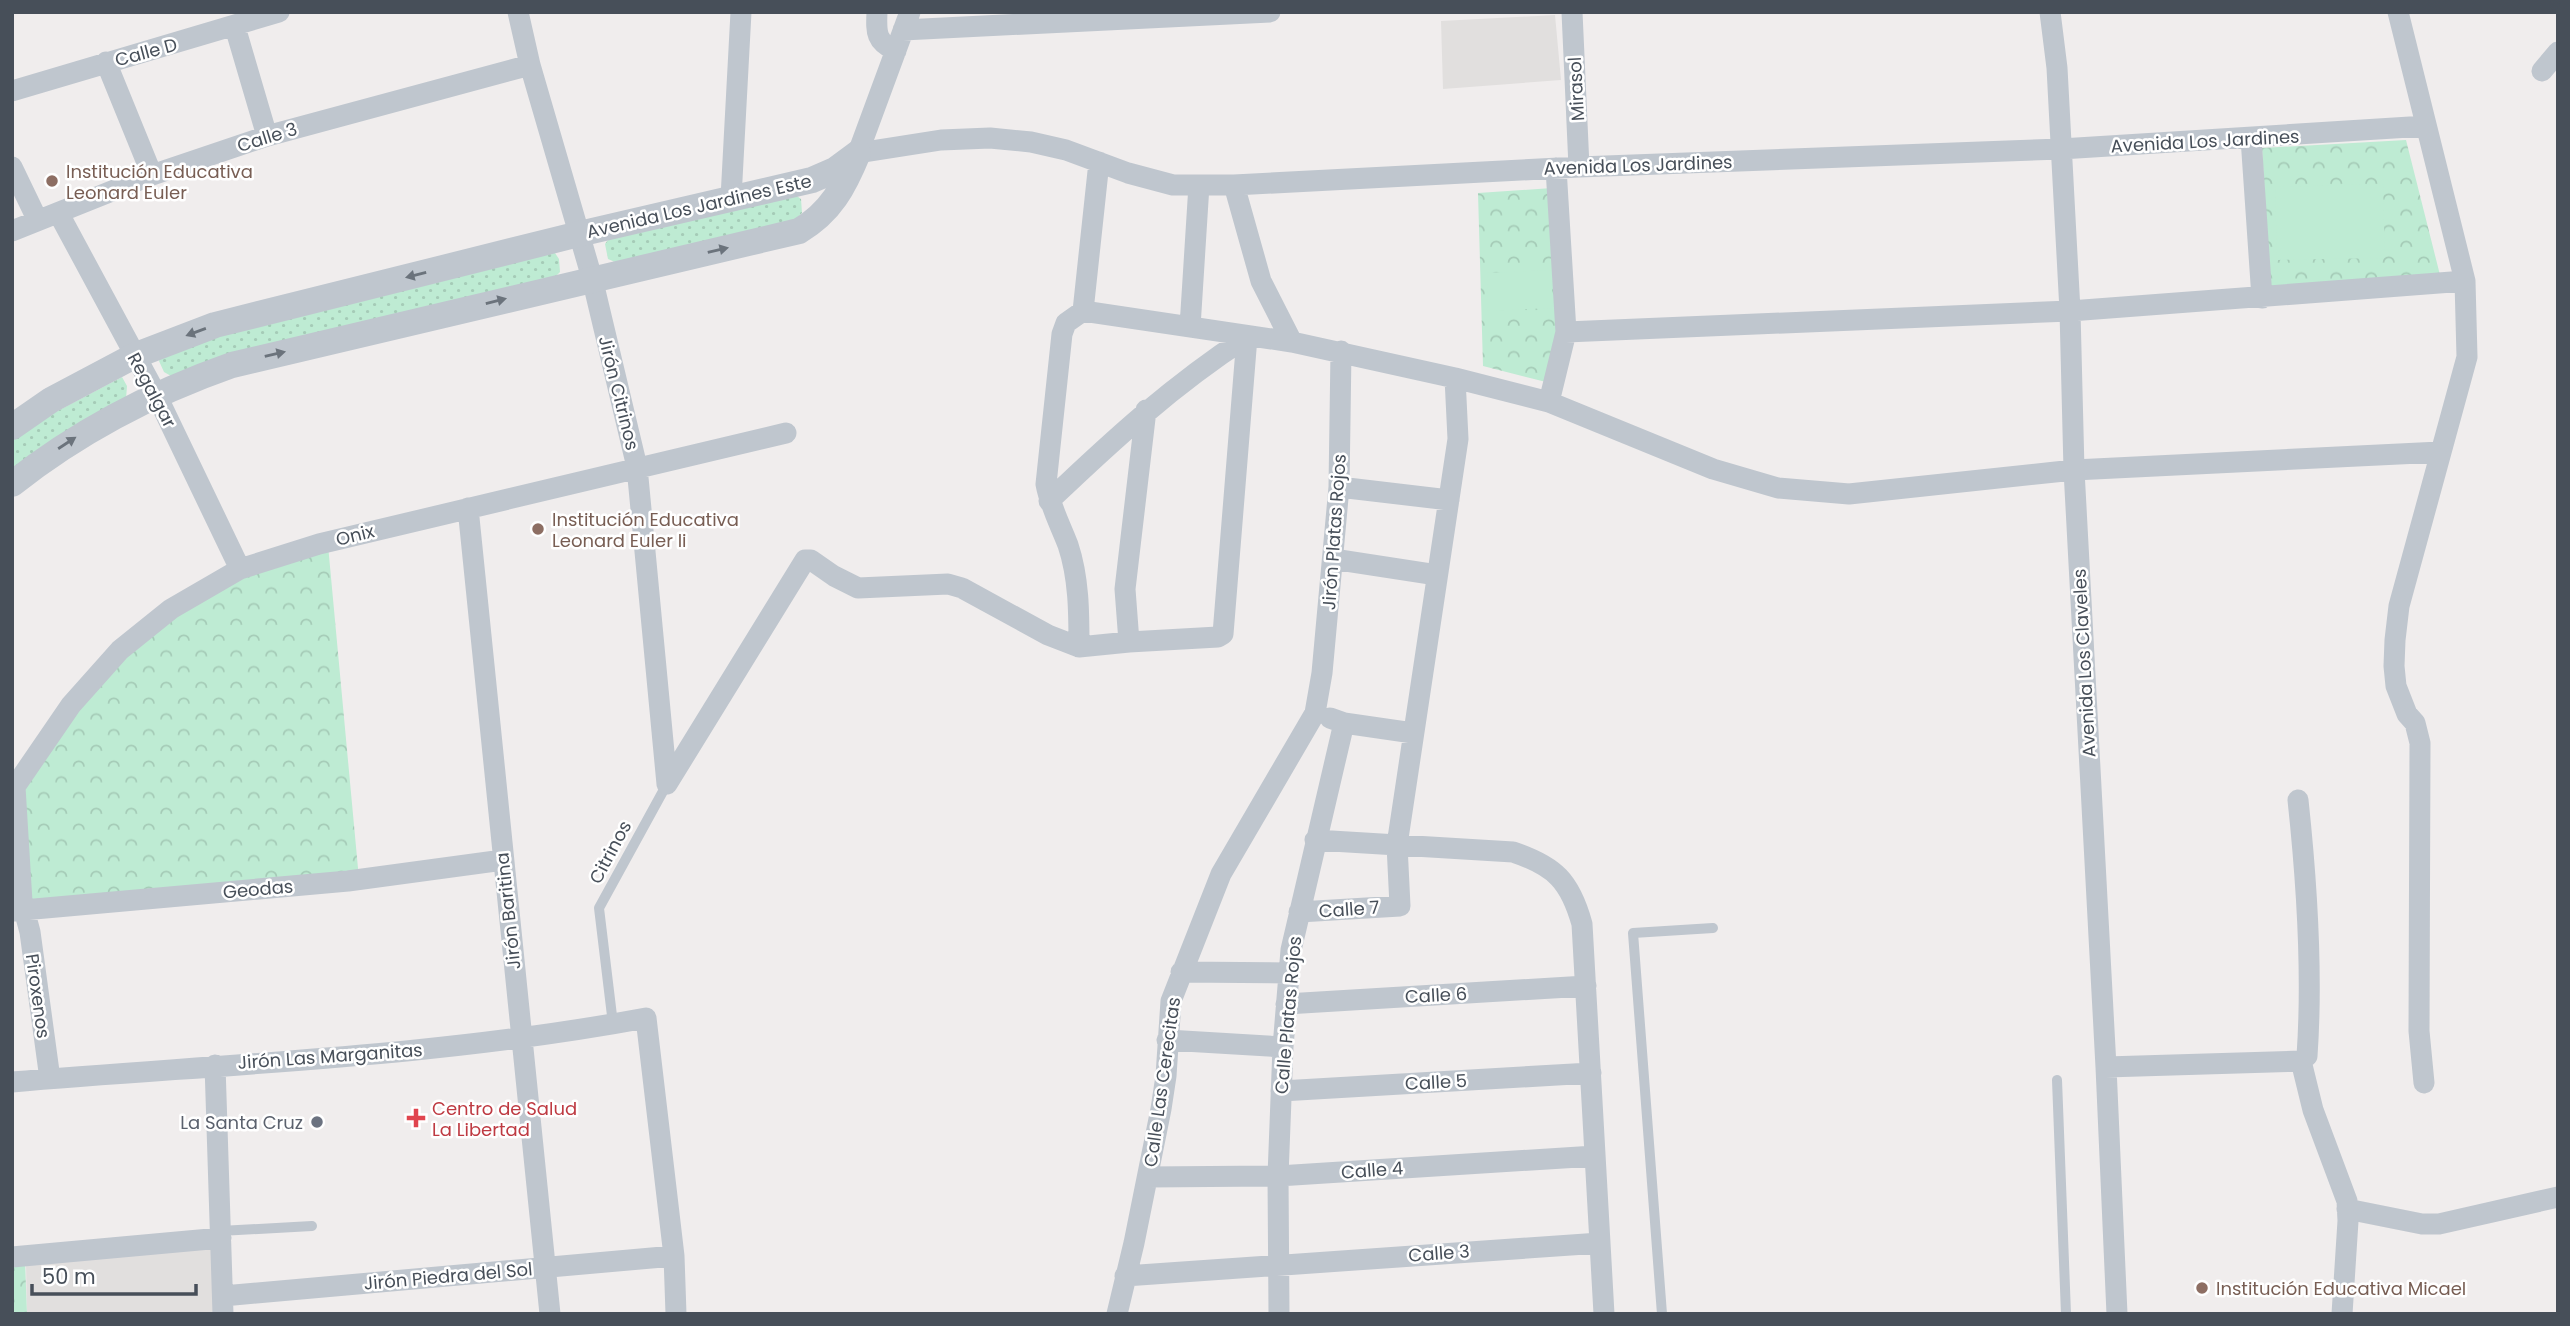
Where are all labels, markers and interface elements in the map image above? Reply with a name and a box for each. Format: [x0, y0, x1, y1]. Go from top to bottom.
street label: Calle D [112, 32, 180, 72]
street label: Mirasol [1562, 56, 1590, 122]
street label: Calle 3 [234, 116, 300, 158]
street label: Avenida Los Jardines [2110, 124, 2300, 158]
street label: Avenida Los Jardines [1543, 149, 1733, 181]
place label: Institución Educativa Leonard Euler [66, 159, 253, 205]
street label: Avenida Los Jardines Este [584, 168, 814, 244]
marker: Institución Educativa Leonard Euler [44, 173, 60, 189]
one-way arrow [707, 244, 729, 255]
one-way arrow [405, 270, 427, 281]
one-way arrow [485, 295, 507, 306]
one-way arrow [186, 327, 207, 338]
street label: Jirón Citrinos [593, 333, 645, 453]
street label: Regalgar [122, 348, 182, 432]
one-way arrow [264, 349, 286, 360]
one-way arrow [58, 437, 77, 450]
street label: Jirón Platas Rojos [1316, 453, 1352, 611]
place label: Institución Educativa Leonard Euler Ii [552, 507, 739, 553]
street label: Onix [333, 518, 377, 552]
marker: Institución Educativa Leonard Euler Ii [530, 521, 546, 537]
street label: Avenida Los Claveles [2067, 568, 2101, 758]
street label: Citrinos [583, 816, 637, 888]
street label: Jirón Baritina [489, 851, 527, 971]
street label: Geodas [222, 873, 294, 905]
street label: Calle 7 [1318, 894, 1380, 924]
street label: Calle Platas Rojos [1269, 935, 1307, 1095]
street label: Piroxenos [20, 952, 56, 1040]
street label: Calle 6 [1404, 981, 1468, 1009]
street label: Calle Las Cerecitas [1138, 995, 1186, 1169]
street label: Jirón Las Marganitas [237, 1037, 423, 1075]
street label: Calle 5 [1404, 1068, 1468, 1096]
place label: Centro de Salud La Libertad [432, 1096, 577, 1142]
marker: Centro de Salud La Libertad [406, 1108, 426, 1128]
place label: La Santa Cruz [180, 1110, 303, 1135]
marker: La Santa Cruz [309, 1114, 325, 1130]
street label: Calle 4 [1340, 1155, 1404, 1185]
street label: Calle 3 [1407, 1238, 1471, 1268]
scale bar [32, 1252, 196, 1296]
street label: Jirón Piedra del Sol [362, 1256, 534, 1296]
text: 50 m [42, 1262, 96, 1291]
place label: Institución Educativa Micael [2216, 1276, 2466, 1301]
marker: Institución Educativa Micael [2194, 1280, 2210, 1296]

